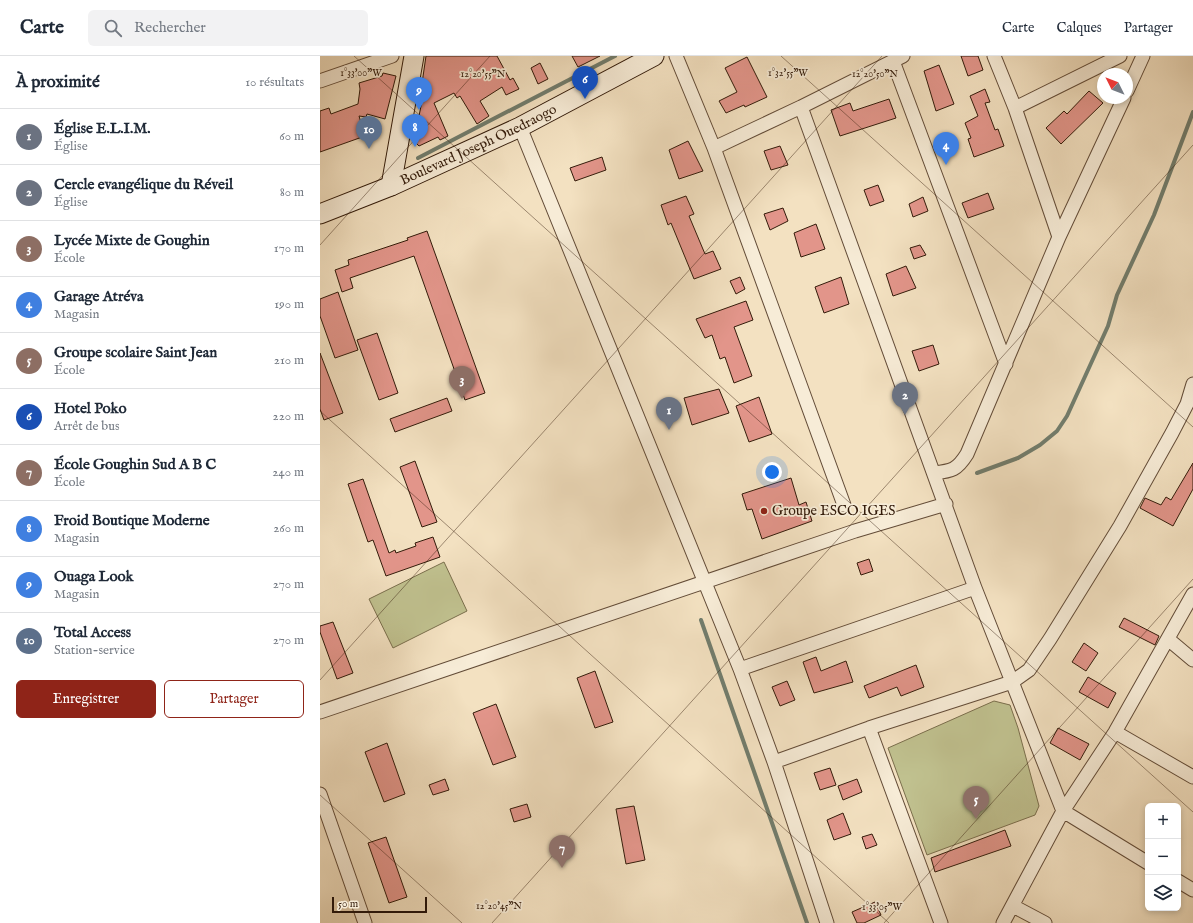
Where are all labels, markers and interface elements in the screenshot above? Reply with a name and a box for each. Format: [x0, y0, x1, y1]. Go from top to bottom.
search box [88, 10, 368, 46]
text: Carte [20, 16, 64, 40]
icon: search [102, 17, 124, 39]
text: Rechercher [134, 18, 206, 37]
text: Carte [1002, 19, 1034, 37]
text: Calques [1056, 19, 1102, 37]
text: Partager [1124, 19, 1173, 37]
pin: 6 [572, 66, 598, 99]
text: 1°33'00"W [340, 67, 382, 80]
text: 1°32'55"W [768, 67, 808, 80]
text: 12°20'55"N [461, 68, 506, 81]
text: 12°20'50"N [852, 68, 898, 81]
north arrow [1097, 68, 1133, 104]
text: À proximité [16, 72, 100, 93]
text: 10 résultats [245, 74, 304, 91]
pin: 9 [406, 77, 432, 110]
street label: Boulevard Joseph Ouedraogo [397, 100, 560, 190]
pin: 8 [402, 114, 428, 147]
pin: 10 [356, 116, 382, 149]
text: Église E.L.I.M. [54, 119, 151, 138]
text: 1 [27, 128, 31, 145]
text: 60 m [279, 128, 304, 145]
pin: 4 [933, 132, 959, 165]
text: Église [54, 138, 88, 155]
text: Cercle evangélique du Réveil [54, 175, 233, 194]
text: 2 [26, 184, 32, 201]
text: 80 m [280, 184, 304, 201]
text: Église [54, 194, 88, 211]
text: Lycée Mixte de Goughin [54, 231, 210, 250]
text: 3 [27, 240, 31, 257]
text: 170 m [274, 240, 304, 257]
text: École [54, 250, 85, 267]
text: Garage Atréva [54, 287, 143, 306]
text: 4 [26, 296, 32, 313]
text: 190 m [274, 296, 304, 313]
text: Magasin [54, 306, 100, 323]
text: Groupe scolaire Saint Jean [54, 343, 217, 362]
text: 5 [27, 352, 31, 369]
text: 210 m [274, 352, 304, 369]
text: École [54, 362, 85, 379]
pin: 3 [449, 366, 475, 399]
pin: 2 [892, 382, 918, 415]
pin: 1 [656, 397, 682, 430]
text: Hotel Poko [54, 399, 127, 418]
text: 6 [26, 408, 32, 425]
text: 220 m [273, 408, 304, 425]
text: Arrêt de bus [54, 418, 120, 435]
text: École Goughin Sud A B C [54, 455, 216, 474]
your location [762, 462, 782, 482]
text: 7 [26, 464, 32, 481]
text: 240 m [272, 464, 304, 481]
text: École [54, 474, 85, 491]
place label: Groupe ESCO IGES [772, 502, 896, 520]
marker: Groupe ESCO IGES [759, 506, 769, 516]
text: Froid Boutique Moderne [54, 511, 210, 530]
text: 8 [26, 520, 32, 537]
text: 260 m [273, 520, 304, 537]
text: Magasin [54, 530, 100, 547]
text: Ouaga Look [54, 567, 134, 586]
text: 9 [26, 576, 32, 593]
text: 270 m [273, 576, 304, 593]
text: Magasin [54, 586, 100, 603]
text: Total Access [54, 623, 131, 642]
text: 10 [23, 632, 35, 649]
text: 270 m [273, 632, 304, 649]
text: Station-service [54, 642, 135, 659]
button: Enregistrer [16, 680, 156, 718]
button: Partager [164, 680, 304, 718]
pin: 5 [963, 786, 989, 819]
map controls [1145, 803, 1181, 911]
button: + [1145, 803, 1181, 839]
pin: 7 [549, 835, 575, 868]
button: − [1145, 839, 1181, 875]
button: layers [1145, 875, 1181, 911]
scale bar [332, 895, 427, 914]
text: 50 m [338, 897, 358, 911]
text: 12°20'45"N [476, 900, 522, 913]
text: 1°33'05"W [862, 901, 903, 914]

